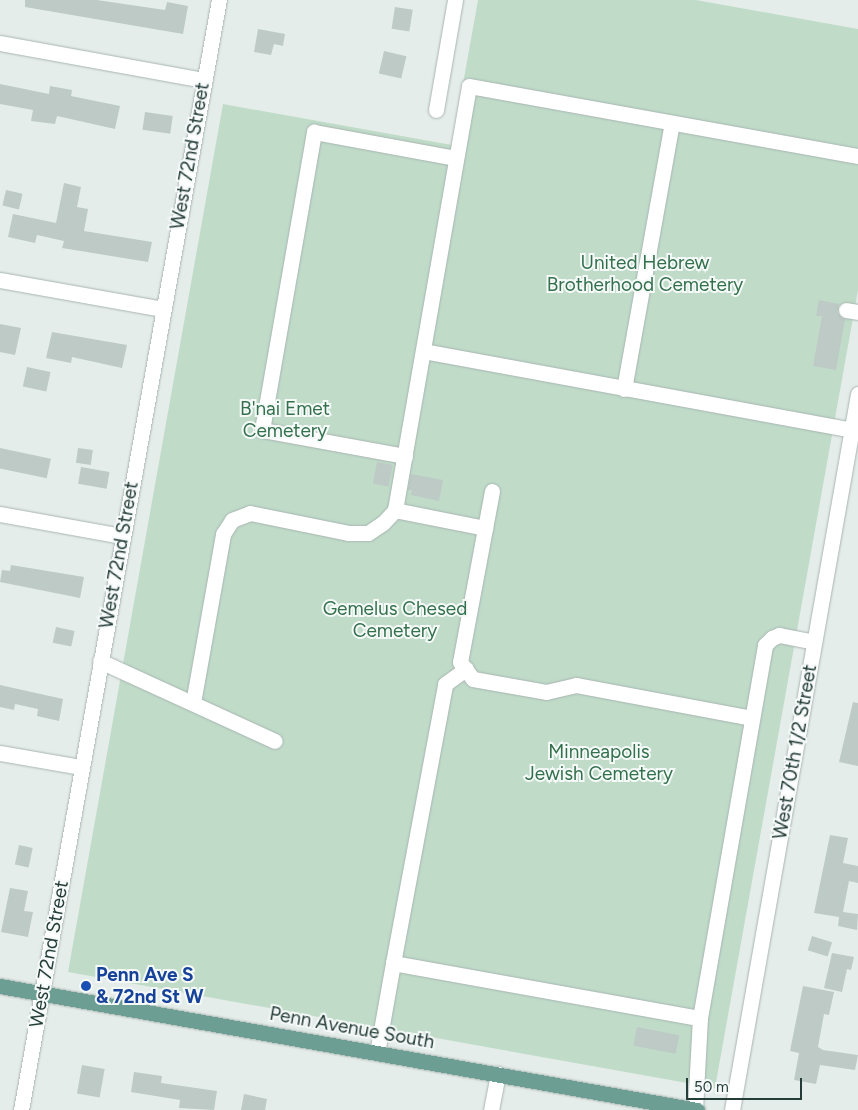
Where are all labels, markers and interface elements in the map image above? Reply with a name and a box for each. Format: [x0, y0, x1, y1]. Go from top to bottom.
street label: West 72nd Street [166, 81, 214, 231]
park label: United Hebrew Brotherhood Cemetery [547, 252, 743, 296]
park label: B'nai Emet Cemetery [240, 398, 330, 442]
street label: West 72nd Street [95, 480, 143, 630]
park label: Gemelus Chesed Cemetery [323, 598, 467, 642]
street label: West 70th 1/2 Street [768, 663, 822, 841]
park label: Minneapolis Jewish Cemetery [525, 741, 673, 785]
street label: West 72nd Street [25, 879, 73, 1029]
place label: Penn Ave S & 72nd St W [96, 964, 203, 1008]
marker: Penn Ave S & 72nd St W [80, 980, 92, 992]
street label: Penn Avenue South [268, 1002, 436, 1054]
scale bar [688, 1068, 804, 1100]
text: 50 m [694, 1078, 729, 1096]

